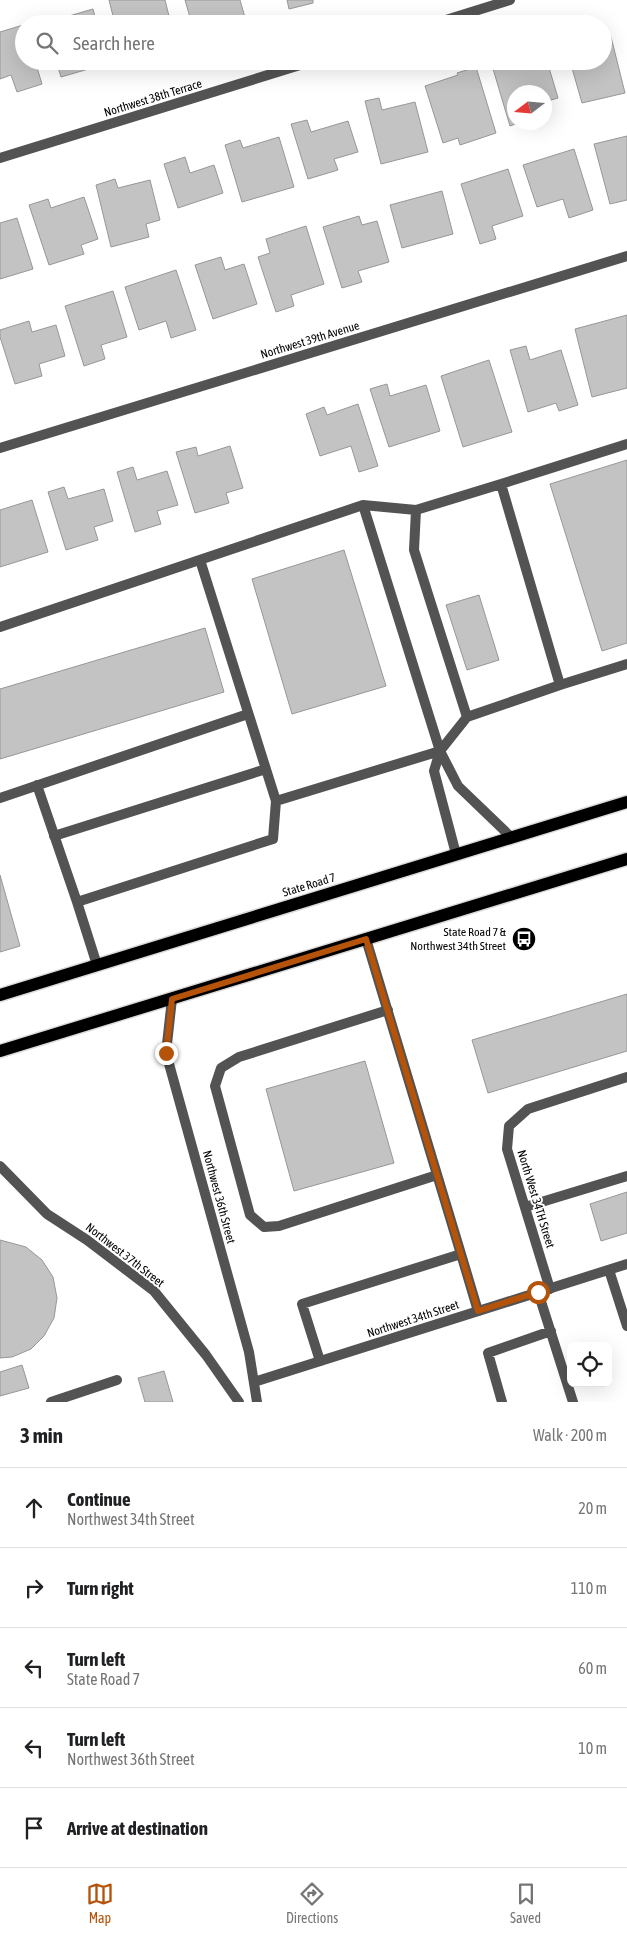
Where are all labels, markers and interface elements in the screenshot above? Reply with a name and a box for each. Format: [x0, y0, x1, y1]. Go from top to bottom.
search box [15, 15, 612, 70]
icon: search [33, 29, 61, 57]
text: Search here [73, 32, 155, 54]
street label: Northwest 38th Terrace [102, 76, 204, 120]
north arrow [507, 85, 552, 130]
street label: Northwest 39th Avenue [259, 318, 361, 362]
street label: State Road 7 [281, 870, 338, 900]
place label: State Road 7 & Northwest 34th Street [410, 925, 507, 953]
bus stop icon: State Road 7 & Northwest 34th Street [511, 926, 537, 952]
route end [155, 1042, 178, 1065]
street label: North West 34TH Street [514, 1148, 558, 1250]
street label: Northwest 36th Street [200, 1149, 238, 1246]
street label: Northwest 37th Street [83, 1220, 167, 1290]
route start [527, 1281, 550, 1304]
street label: Northwest 34th Street [365, 1297, 461, 1340]
map controls [567, 1342, 612, 1387]
button: locate [567, 1342, 612, 1387]
text: 3 min [20, 1423, 63, 1447]
text: Walk · 200 m [533, 1426, 607, 1444]
text: Continue [67, 1488, 131, 1510]
icon: ahead [20, 1494, 48, 1522]
text: 20 m [578, 1499, 607, 1517]
text: Northwest 34th Street [67, 1510, 195, 1528]
icon: right [20, 1574, 48, 1602]
text: Turn right [67, 1577, 134, 1599]
text: 110 m [571, 1579, 607, 1597]
text: Turn left [67, 1648, 125, 1670]
icon: left [20, 1654, 48, 1682]
text: 60 m [578, 1659, 607, 1677]
text: State Road 7 [67, 1670, 140, 1688]
text: Turn left [67, 1728, 125, 1750]
icon: left [20, 1734, 48, 1762]
text: 10 m [578, 1739, 607, 1757]
text: Northwest 36th Street [67, 1750, 195, 1768]
icon: arrive [20, 1814, 48, 1842]
text: Arrive at destination [67, 1817, 208, 1839]
tab: Map [86, 1880, 114, 1926]
tab: Directions [286, 1880, 338, 1926]
tab: Saved [510, 1880, 541, 1926]

